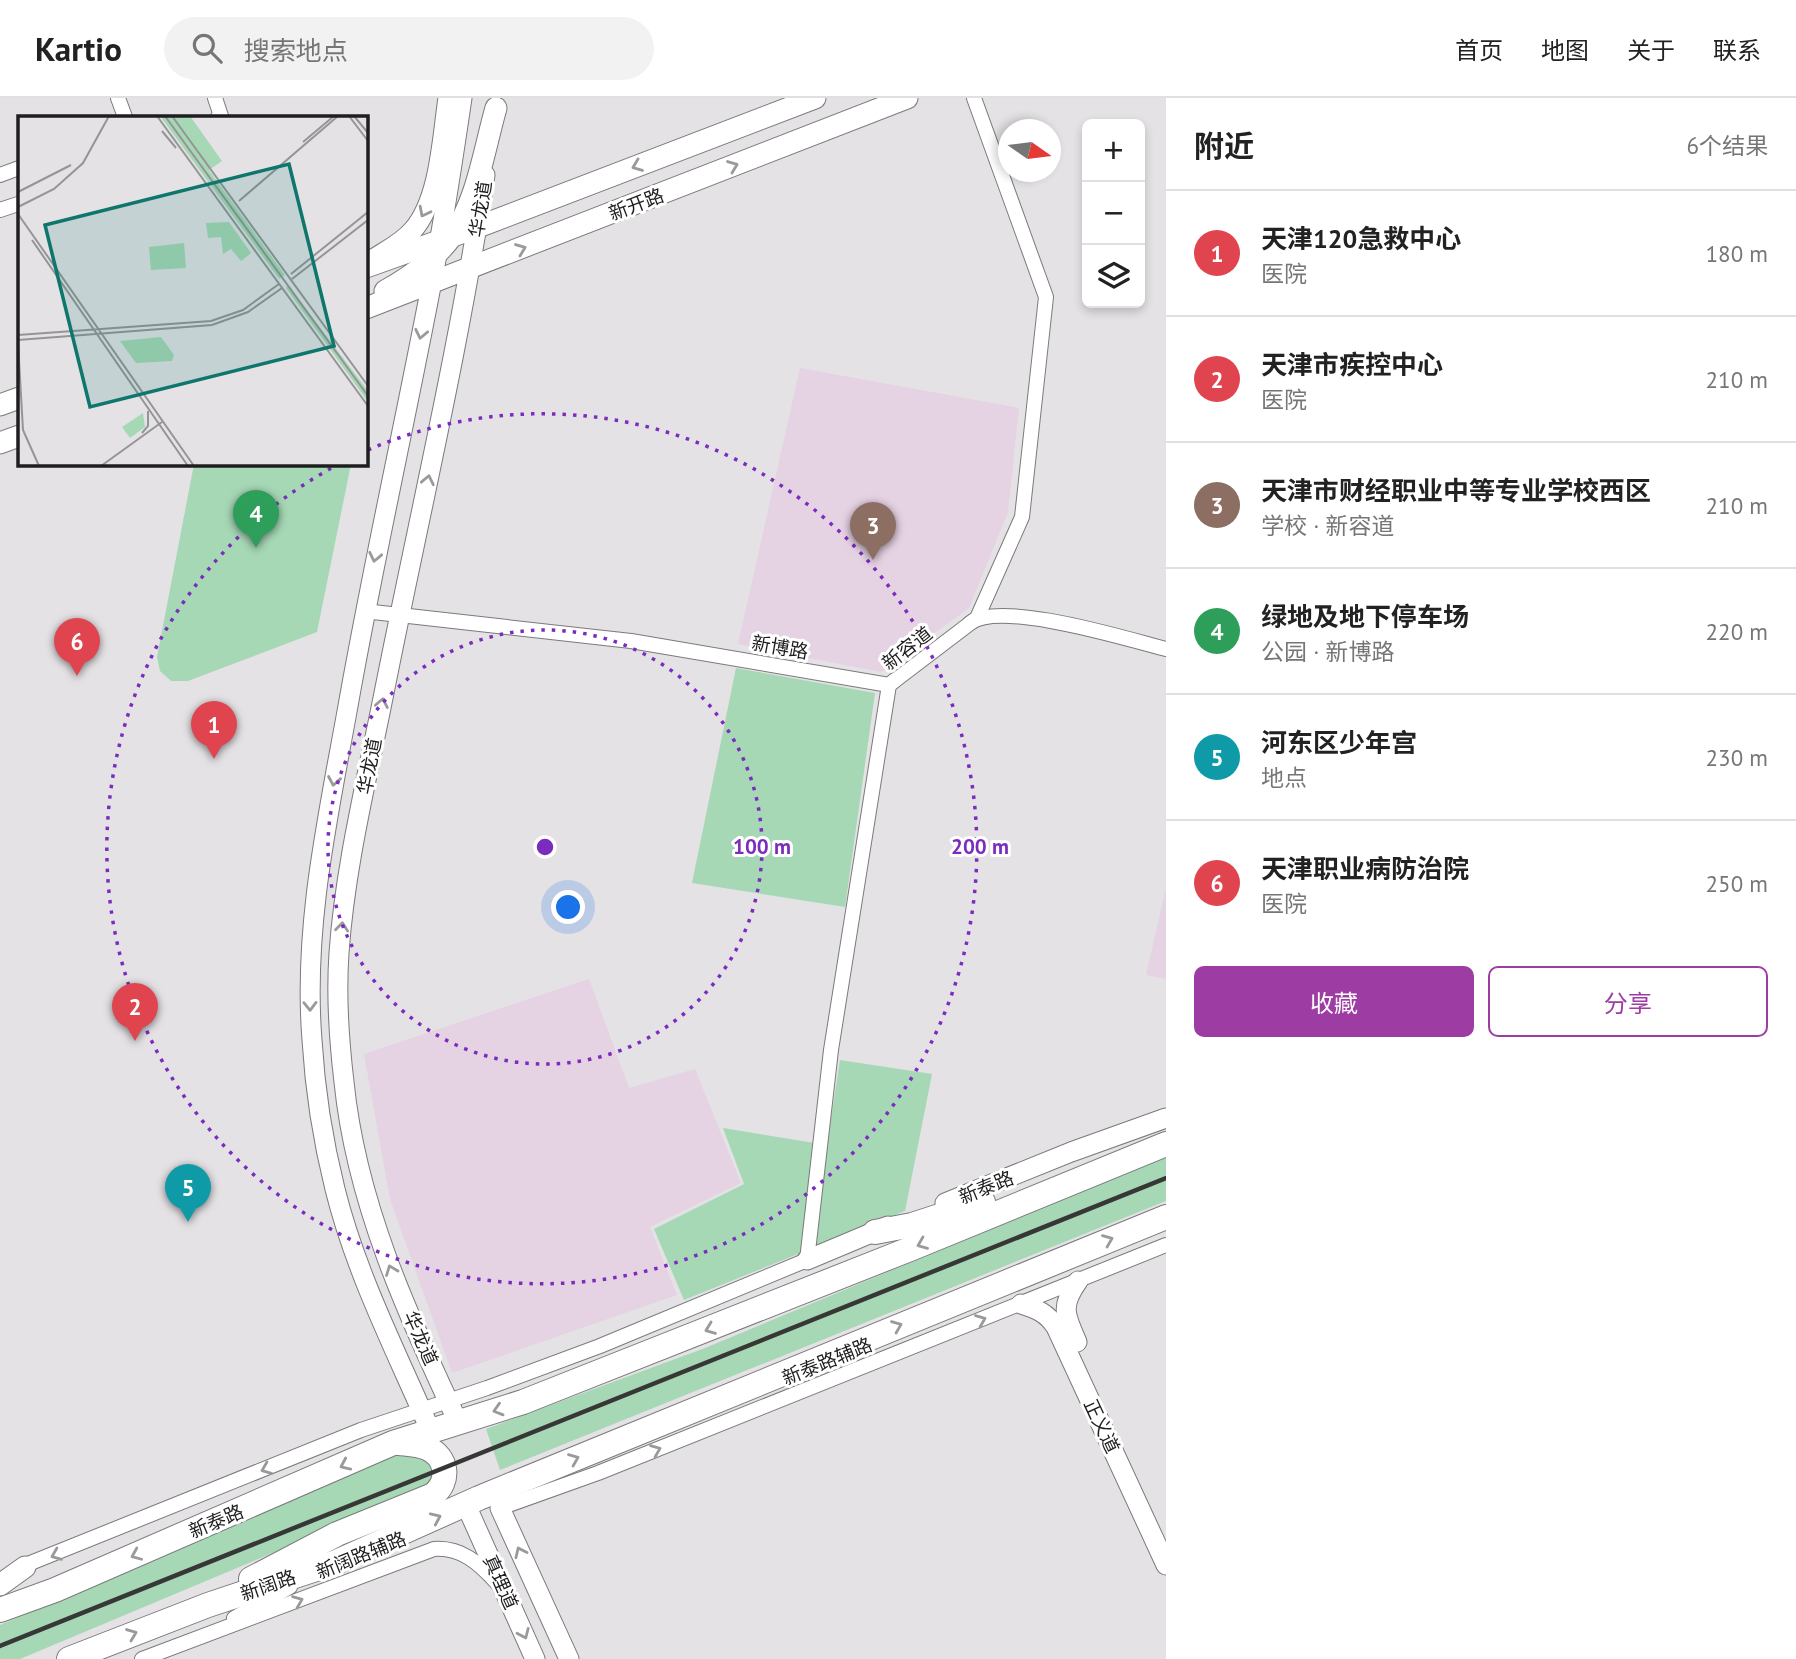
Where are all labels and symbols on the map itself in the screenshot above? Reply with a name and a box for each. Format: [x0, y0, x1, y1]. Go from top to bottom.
inset map [18, 116, 368, 466]
north arrow [998, 119, 1061, 182]
one-way arrow [632, 158, 644, 172]
one-way arrow [726, 160, 739, 174]
street label: 华龙道 [464, 179, 496, 239]
street label: 新开路 [605, 183, 667, 225]
one-way arrow [418, 205, 432, 217]
one-way arrow [515, 243, 527, 257]
one-way arrow [415, 328, 430, 340]
one-way arrow [419, 474, 434, 486]
pin: 4 [233, 490, 279, 548]
pin: 3 [850, 502, 896, 560]
one-way arrow [369, 551, 384, 563]
pin: 6 [54, 618, 100, 676]
street label: 新容道 [877, 621, 937, 675]
street label: 新博路 [750, 630, 810, 664]
one-way arrow [373, 697, 388, 709]
pin: 1 [191, 701, 237, 759]
street label: 华龙道 [352, 736, 386, 796]
one-way arrow [328, 775, 343, 787]
text: 100 m [733, 833, 791, 860]
text: 200 m [951, 833, 1009, 860]
centre of rings [533, 835, 557, 859]
your location [551, 890, 585, 924]
one-way arrow [334, 921, 349, 932]
pin: 2 [112, 983, 158, 1041]
one-way arrow [302, 1002, 318, 1012]
pin: 5 [165, 1164, 211, 1222]
street label: 新泰路 [955, 1165, 1017, 1209]
one-way arrow [1101, 1235, 1113, 1249]
one-way arrow [916, 1236, 928, 1250]
one-way arrow [386, 1264, 400, 1276]
street label: 华龙道 [398, 1307, 444, 1369]
one-way arrow [974, 1315, 986, 1329]
one-way arrow [705, 1320, 717, 1334]
one-way arrow [890, 1320, 903, 1334]
street label: 新泰路辅路 [778, 1332, 876, 1390]
street label: 正义道 [1079, 1395, 1125, 1457]
one-way arrow [492, 1402, 504, 1417]
one-way arrow [649, 1444, 661, 1458]
one-way arrow [566, 1453, 579, 1467]
one-way arrow [339, 1457, 352, 1471]
one-way arrow [261, 1460, 273, 1474]
street label: 新泰路 [185, 1499, 247, 1543]
one-way arrow [429, 1512, 441, 1526]
street label: 新阔路辅路 [312, 1526, 410, 1584]
one-way arrow [50, 1547, 63, 1561]
one-way arrow [130, 1547, 143, 1561]
one-way arrow [514, 1547, 528, 1559]
street label: 真理道 [478, 1551, 524, 1613]
street label: 新阔路 [237, 1564, 299, 1606]
one-way arrow [291, 1595, 303, 1609]
one-way arrow [516, 1627, 530, 1639]
one-way arrow [126, 1628, 138, 1642]

